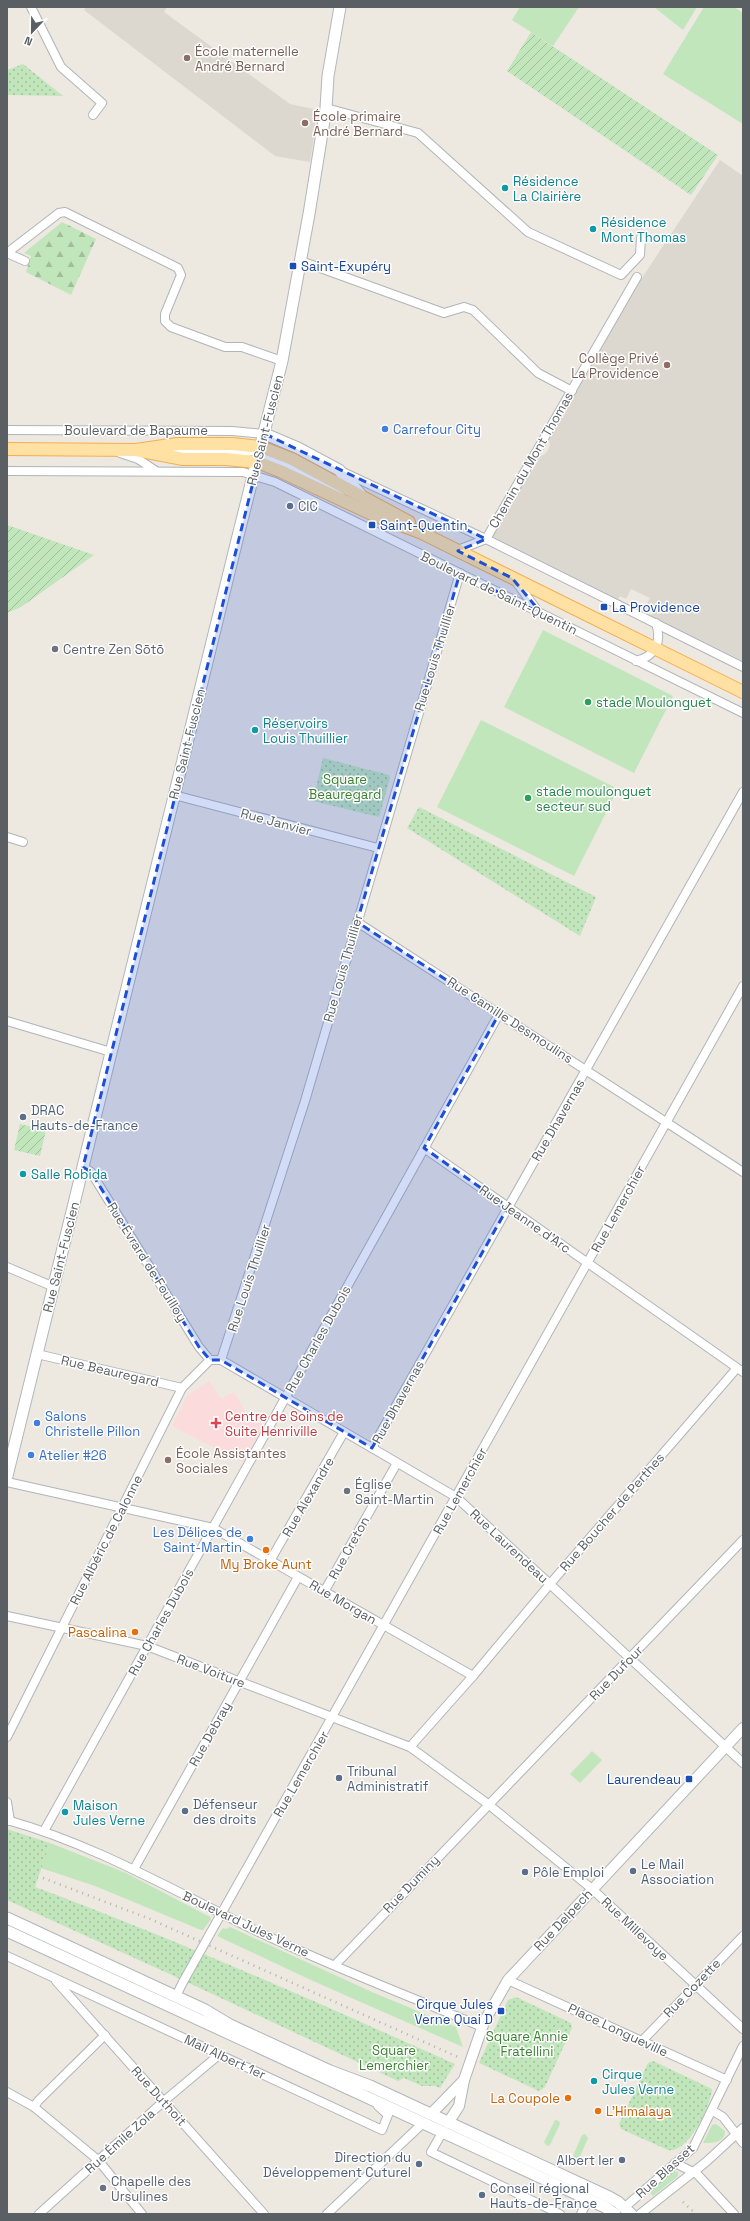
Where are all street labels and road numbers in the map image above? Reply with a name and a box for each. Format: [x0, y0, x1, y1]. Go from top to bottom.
street label: Rue Saint-Fuscien [243, 373, 287, 487]
street label: Chemin du Mont Thomas [485, 389, 577, 531]
street label: Boulevard de Bapaume [64, 422, 208, 439]
street label: Boulevard de Saint-Quentin [418, 548, 580, 638]
street label: Rue Louis Thuillier [410, 601, 460, 713]
street label: Rue Saint-Fuscien [165, 687, 209, 801]
street label: Rue Janvier [239, 804, 313, 840]
street label: Rue Louis Thuillier [319, 912, 367, 1024]
street label: Rue Camille Desmoulins [444, 973, 576, 1067]
street label: Rue Dhavernas [528, 1076, 589, 1164]
street label: Rue Lemerchier [587, 1162, 649, 1256]
street label: Rue Jeanne d'Arc [476, 1181, 574, 1257]
street label: Rue Évrard de Fouilloy [103, 1199, 191, 1325]
street label: Rue Saint-Fuscien [39, 1200, 83, 1314]
street label: Rue Louis Thuillier [224, 1222, 274, 1334]
street label: Rue Charles Dubois [281, 1282, 355, 1396]
street label: Rue Beauregard [59, 1351, 161, 1391]
street label: Rue Dhavernas [368, 1357, 428, 1447]
street label: Rue Lemerchier [429, 1444, 491, 1538]
street label: Rue Boucher de Perthes [556, 1449, 668, 1575]
street label: Rue Alexandre [278, 1454, 338, 1540]
street label: Rue Albéric de Calonne [66, 1472, 146, 1608]
street label: Rue Laurendeau [466, 1505, 552, 1587]
street label: Rue Creton [325, 1514, 373, 1582]
street label: Rue Charles Dubois [124, 1565, 198, 1679]
street label: Rue Morgan [306, 1576, 380, 1628]
street label: Rue Dufour [586, 1642, 647, 1704]
street label: Rue Voiture [174, 1650, 248, 1692]
street label: Rue Debray [185, 1698, 235, 1770]
street label: Rue Lemerchier [269, 1728, 333, 1820]
street label: Rue Duminy [379, 1851, 443, 1917]
street label: Rue Delpech [530, 1885, 596, 1955]
street label: Boulevard Jules Verne [180, 1887, 312, 1961]
street label: Rue Millevoye [598, 1894, 672, 1964]
street label: Rue Cozette [660, 1955, 724, 2021]
street label: Place Longueville [565, 1999, 671, 2061]
street label: Mail Albert 1er [182, 2031, 269, 2083]
street label: Rue Duthoit [128, 2062, 190, 2130]
street label: Rue Émile Zola [81, 2105, 159, 2177]
street label: Rue Blasset [632, 2140, 698, 2202]

